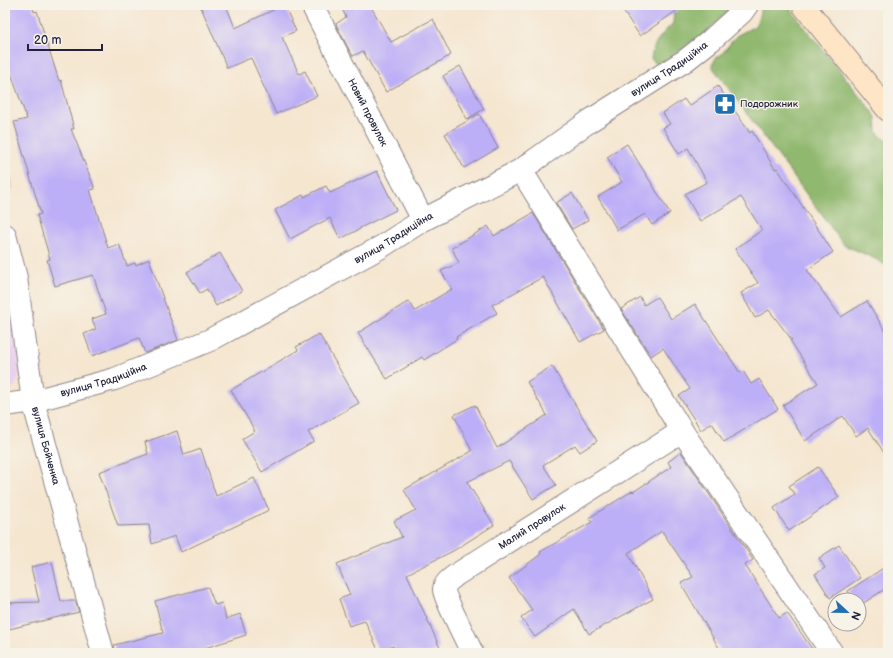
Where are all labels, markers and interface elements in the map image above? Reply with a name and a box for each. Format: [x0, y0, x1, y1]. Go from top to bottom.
scale bar [28, 26, 102, 52]
text: 20 m [34, 33, 61, 48]
street label: вулиця Традиційна [629, 39, 710, 99]
street label: Новий провулок [345, 77, 390, 149]
pharmacy icon: Подорожник [712, 91, 738, 117]
place label: Подорожник [740, 98, 799, 110]
street label: вулиця Традиційна [352, 210, 435, 266]
street label: вулиця Традиційна [59, 361, 149, 399]
street label: вулиця Бойченка [29, 405, 62, 486]
street label: Малий провулок [496, 501, 568, 552]
north arrow [827, 592, 867, 632]
text: N [848, 609, 863, 622]

